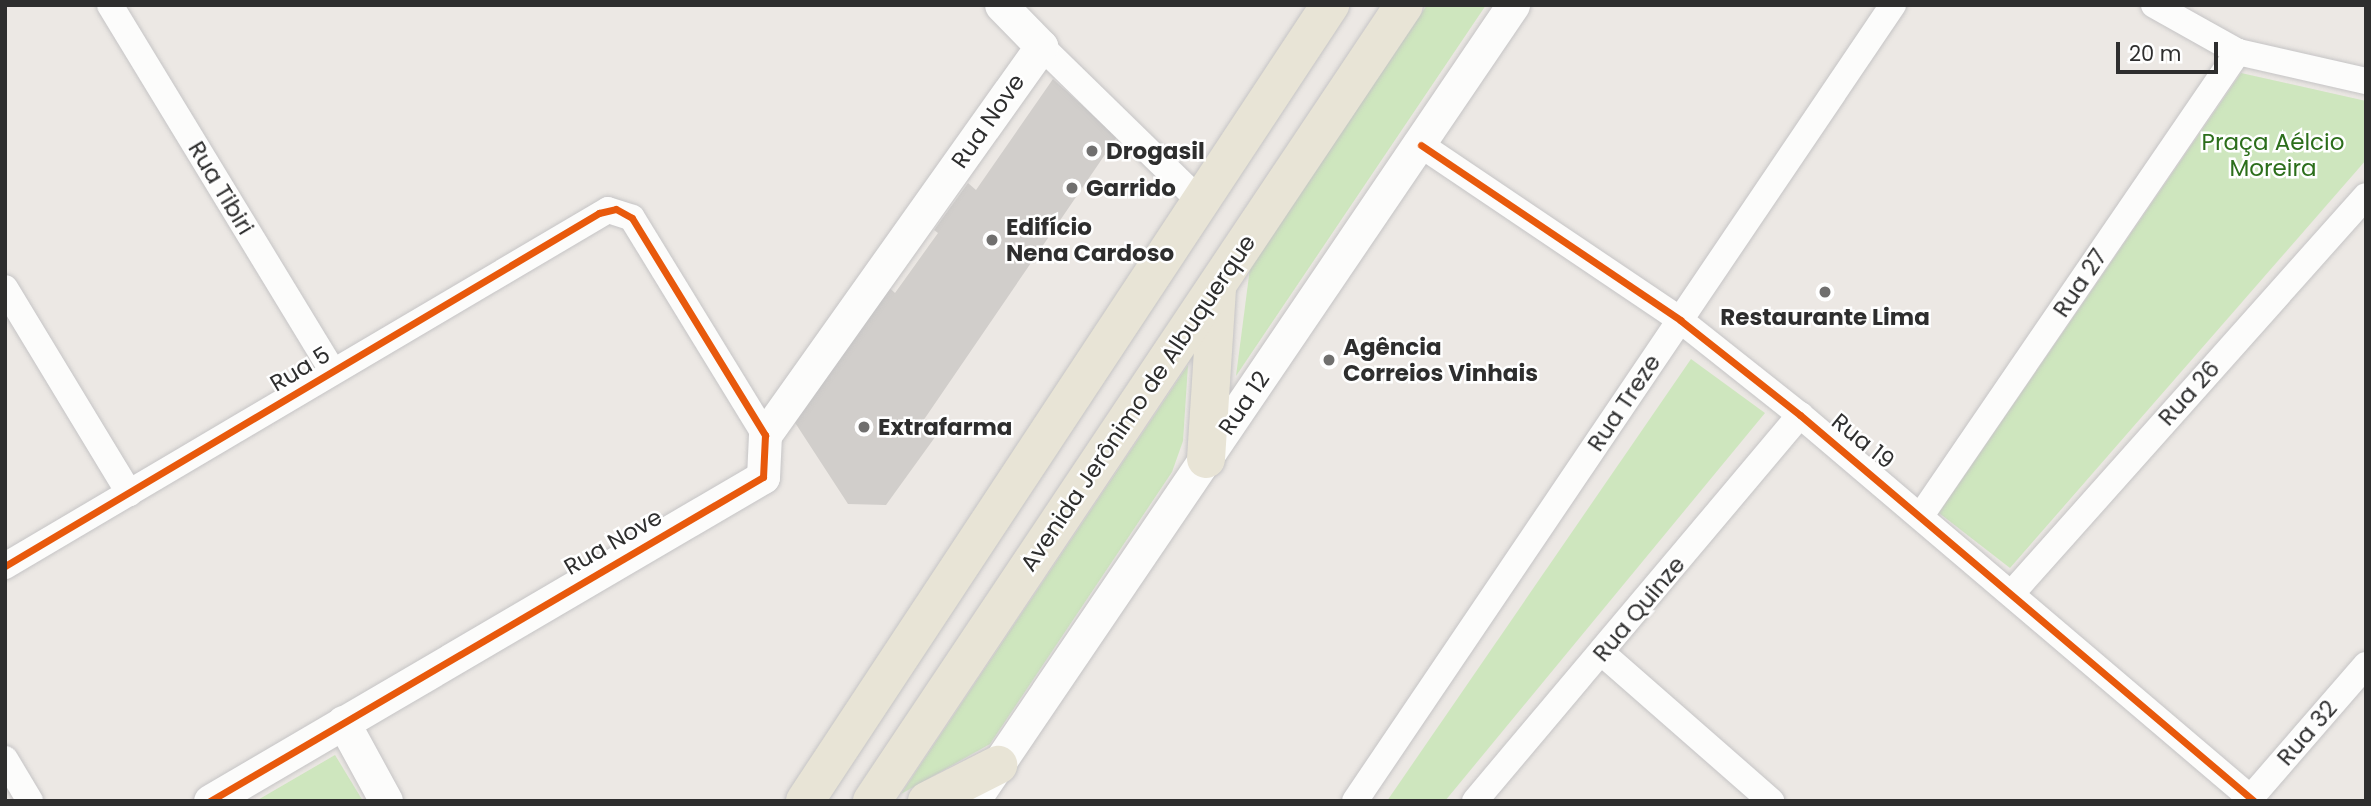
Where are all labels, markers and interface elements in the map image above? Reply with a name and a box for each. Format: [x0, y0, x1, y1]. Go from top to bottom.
scale bar [2119, 28, 2220, 72]
text: 20 m [2129, 39, 2182, 68]
street label: Rua Nove [946, 69, 1030, 173]
park label: Praça Aélcio Moreira [2202, 128, 2344, 182]
street label: Rua Tibiri [182, 136, 260, 240]
place label: Drogasil [1106, 137, 1205, 165]
marker: Drogasil [1084, 143, 1100, 159]
place label: Garrido [1086, 174, 1176, 202]
marker: Garrido [1064, 180, 1080, 196]
place label: Edifício Nena Cardoso [1006, 213, 1174, 267]
street label: Avenida Jerônimo de Albuquerque [1015, 229, 1261, 577]
marker: Edifício Nena Cardoso [984, 232, 1000, 248]
street label: Rua 27 [2047, 244, 2113, 322]
marker: Restaurante Lima [1817, 284, 1833, 300]
place label: Restaurante Lima [1720, 303, 1930, 331]
place label: Agência Correios Vinhais [1343, 333, 1538, 387]
street label: Rua 5 [265, 340, 335, 398]
street label: Rua Treze [1582, 350, 1666, 456]
marker: Agência Correios Vinhais [1321, 352, 1337, 368]
street label: Rua 26 [2153, 355, 2225, 431]
street label: Rua 12 [1213, 366, 1275, 440]
street label: Rua 19 [1826, 408, 1900, 474]
place label: Extrafarma [878, 413, 1012, 441]
marker: Extrafarma [856, 419, 872, 435]
street label: Rua Nove [559, 503, 667, 581]
street label: Rua Quinze [1587, 551, 1691, 667]
street label: Rua 32 [2271, 695, 2343, 771]

